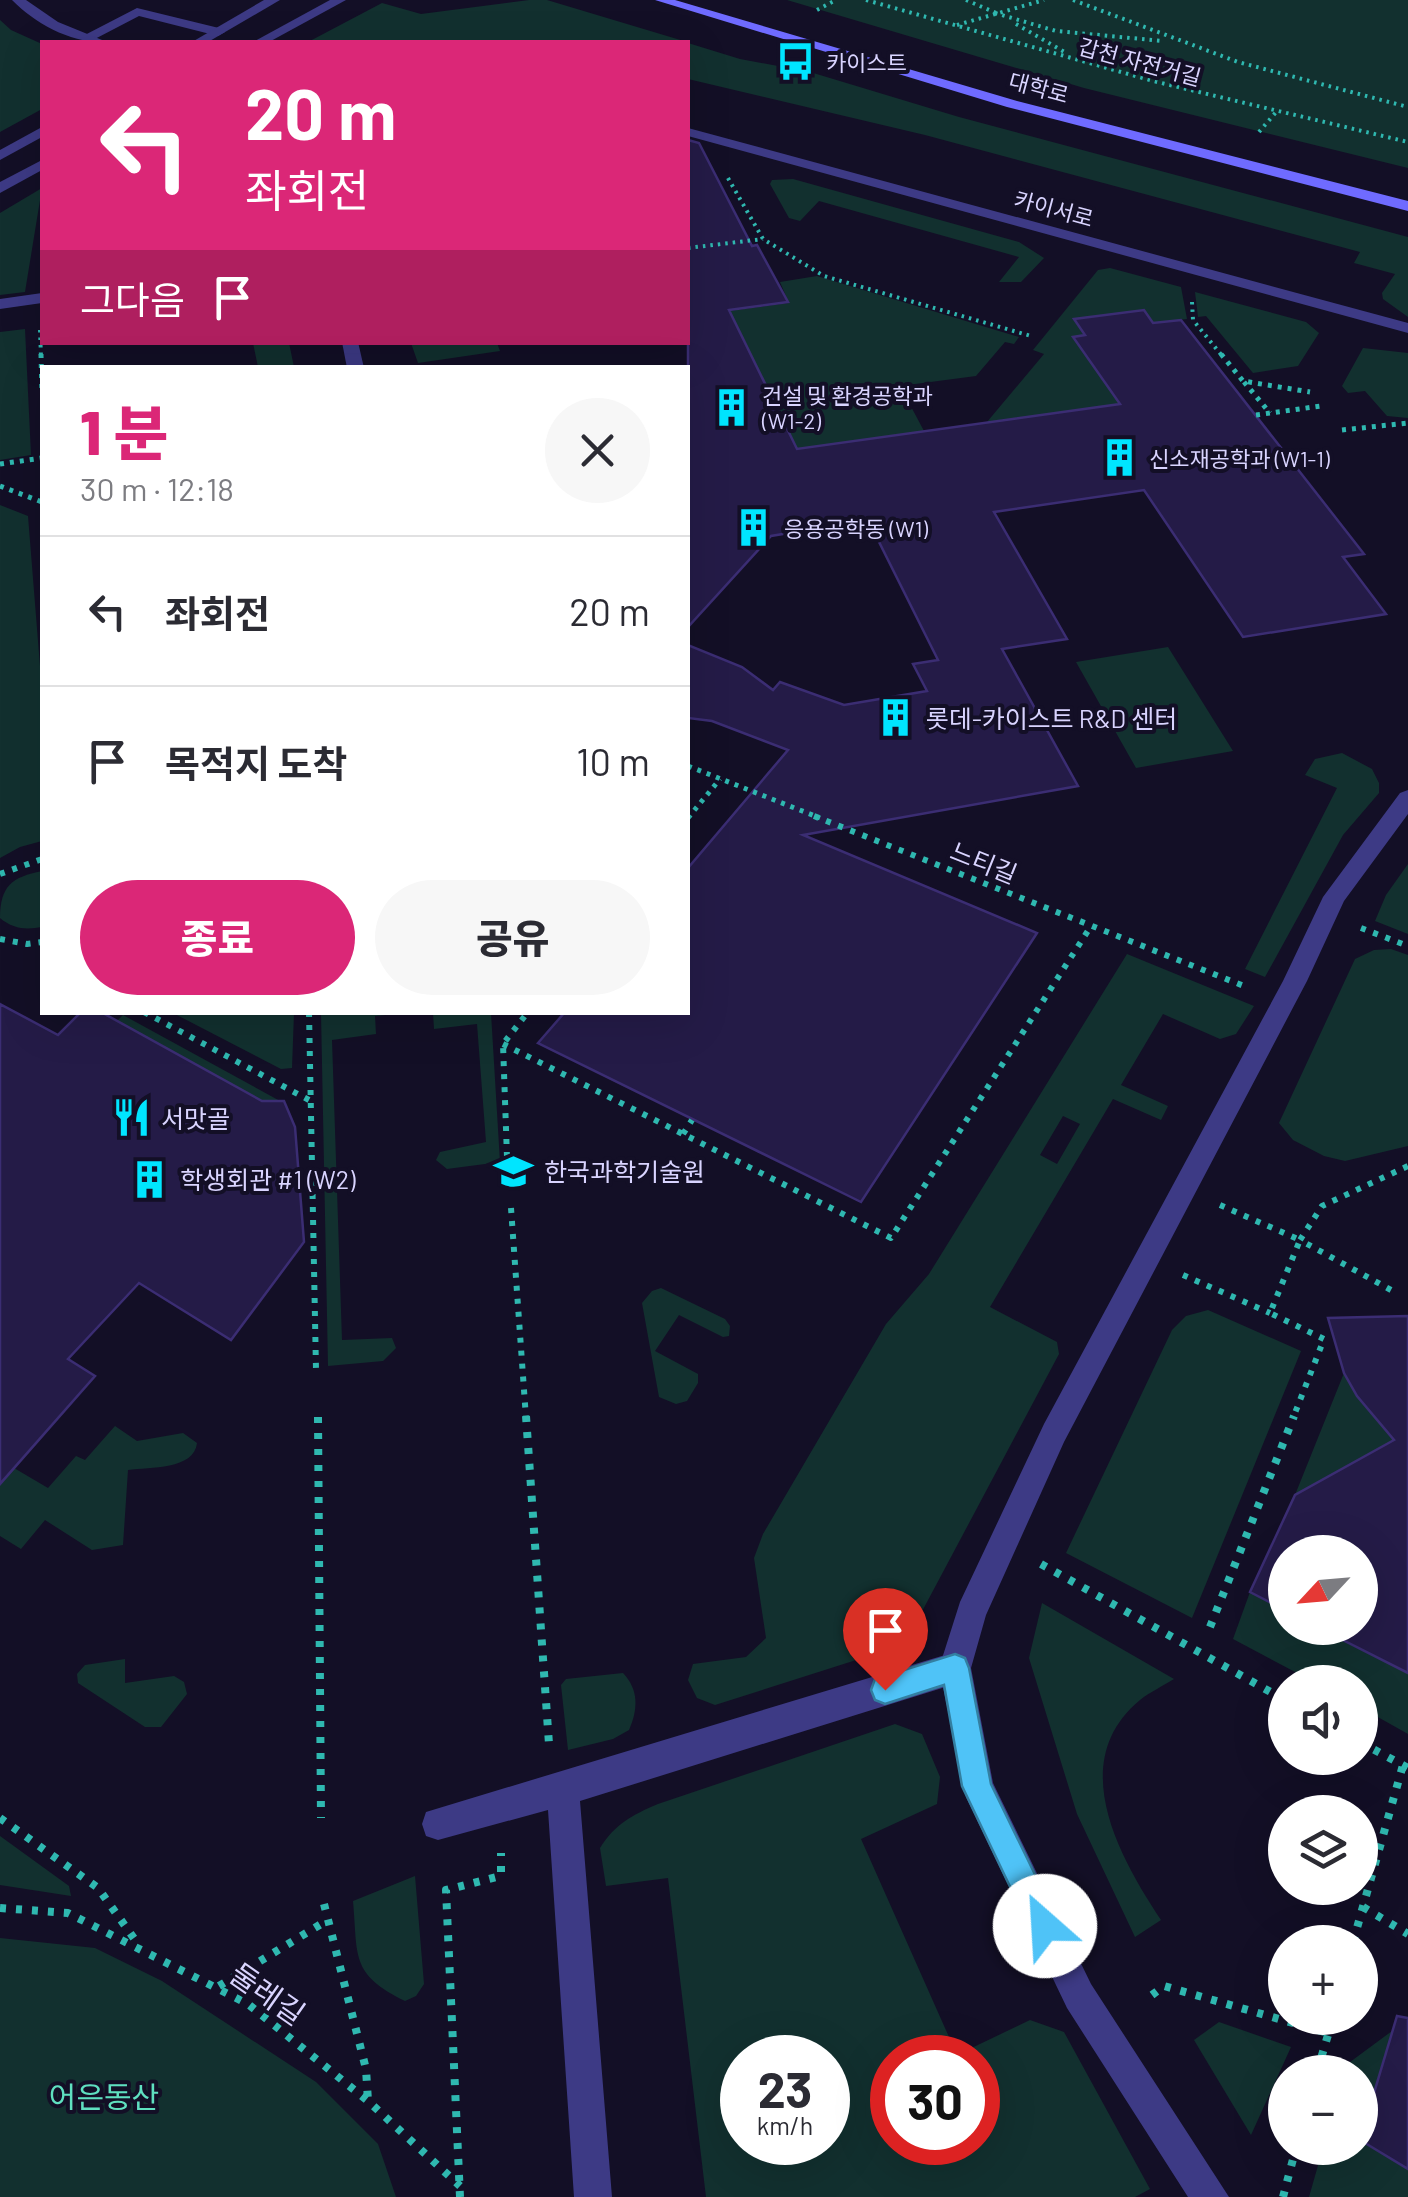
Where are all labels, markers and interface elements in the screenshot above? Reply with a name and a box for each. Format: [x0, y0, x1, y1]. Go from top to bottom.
street label: 갑천 자전거길 [1076, 32, 1204, 90]
bus stop icon: 카이스트 [775, 41, 817, 83]
place label: 카이스트 [826, 49, 907, 75]
street label: 대학로 [1006, 67, 1072, 107]
text: 20 m [245, 70, 397, 154]
icon: left [80, 80, 210, 210]
text: 좌회전 [245, 162, 369, 216]
street label: 카이서로 [1012, 185, 1096, 231]
icon: arrive [205, 270, 260, 325]
text: 그다음 [80, 276, 185, 322]
place label: 건설 및 환경공학과 (W1-2) [761, 382, 933, 433]
building icon: 건설 및 환경공학과 (W1-2) [711, 387, 753, 429]
text: 1 분 [80, 395, 169, 467]
button: close [545, 398, 650, 503]
building icon: 신소재공학과 (W1-1) [1098, 437, 1140, 479]
place label: 신소재공학과 (W1-1) [1149, 445, 1330, 471]
text: 30 m · 12:18 [80, 469, 234, 507]
building icon: 응용공학동 (W1) [733, 507, 775, 549]
place label: 응용공학동 (W1) [784, 515, 928, 541]
icon: left [80, 584, 135, 639]
text: 20 m [569, 588, 650, 634]
text: 좌회전 [165, 590, 270, 636]
building icon: 롯데-카이스트 R&D 센터 [875, 697, 917, 739]
place label: 롯데-카이스트 R&D 센터 [926, 703, 1177, 733]
icon: arrive [80, 734, 135, 789]
text: 10 m [576, 738, 650, 784]
text: 목적지 도착 [165, 740, 347, 786]
street label: 느티길 [946, 835, 1022, 889]
button: 종료 [80, 880, 355, 995]
button: 공유 [375, 880, 650, 995]
restaurant icon: 서맛골 [110, 1097, 152, 1139]
place label: 서맛골 [161, 1103, 230, 1133]
school or university icon: 한국과학기술원 [493, 1150, 535, 1192]
place label: 한국과학기술원 [544, 1156, 705, 1186]
building icon: 학생회관 #1 (W2) [129, 1158, 171, 1200]
place label: 학생회관 #1 (W2) [180, 1164, 356, 1194]
north arrow [1268, 1535, 1378, 1645]
map controls [1268, 1535, 1378, 2165]
pin [843, 1588, 928, 1691]
icon: arrive [858, 1603, 913, 1658]
button: sound [1268, 1665, 1378, 1775]
button: layers [1268, 1795, 1378, 1905]
position arrow [993, 1874, 1097, 1978]
button: + [1268, 1925, 1378, 2035]
street label: 둘레길 [224, 1955, 312, 2031]
speed limit sign: 30 [870, 2035, 1000, 2165]
button: − [1268, 2055, 1378, 2165]
text: 23 [758, 2058, 812, 2118]
park label: 어은동산 [49, 2078, 159, 2114]
text: km/h [757, 2110, 813, 2140]

